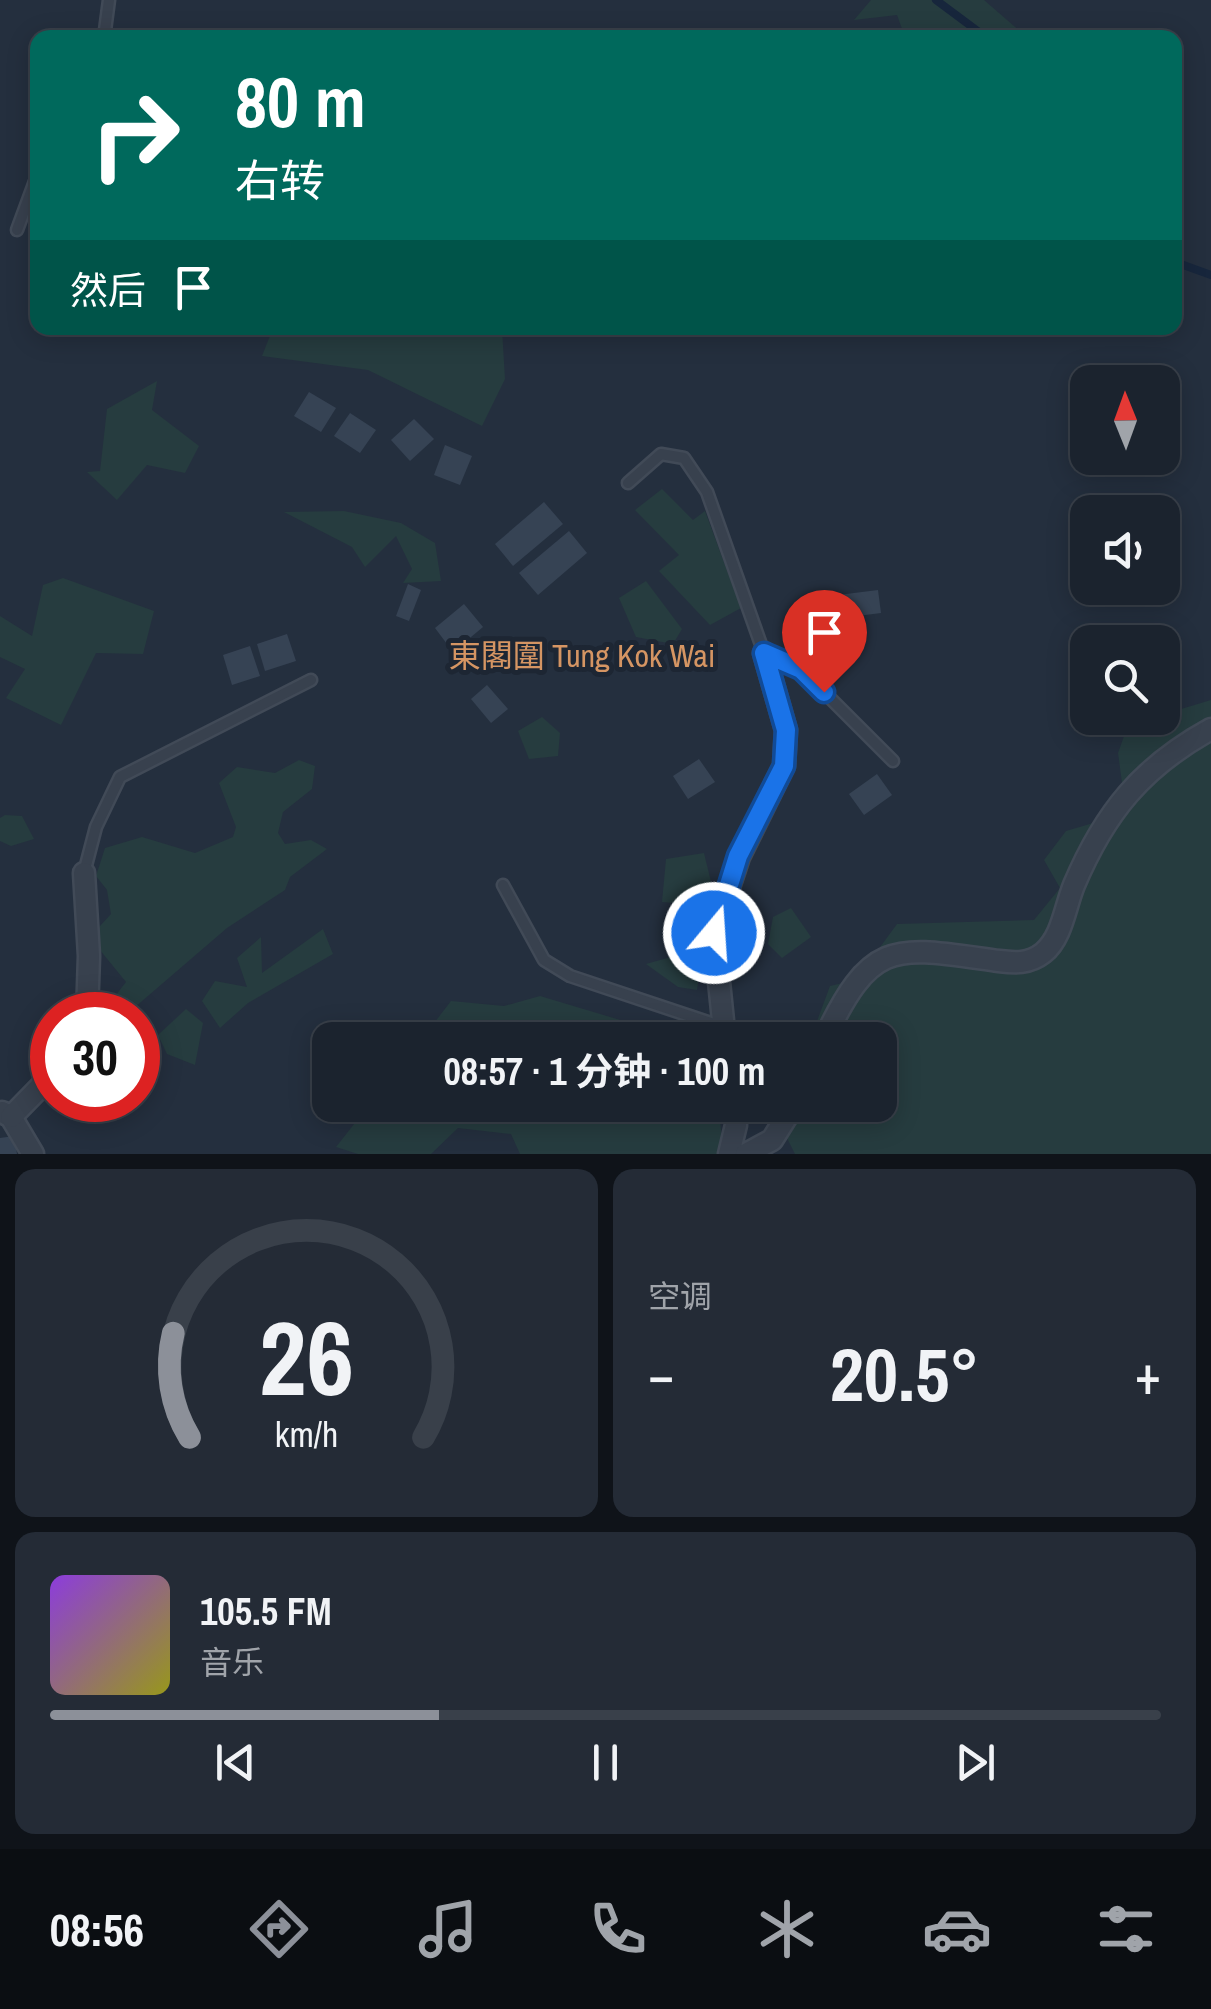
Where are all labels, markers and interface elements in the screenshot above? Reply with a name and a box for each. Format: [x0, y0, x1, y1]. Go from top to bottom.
text: 80 m [235, 55, 366, 149]
icon: right [70, 70, 200, 200]
text: 右转 [235, 150, 325, 211]
icon: arrive [166, 260, 221, 315]
text: 然后 [70, 265, 146, 316]
north arrow [1070, 365, 1180, 475]
map controls [1070, 365, 1180, 735]
button: sound [1070, 495, 1180, 605]
pin [782, 590, 867, 693]
icon: arrive [797, 605, 852, 660]
button: search [1070, 625, 1180, 735]
district label: 東閣圍 Tung Kok Wai [449, 634, 715, 677]
position arrow [662, 881, 766, 985]
speed limit sign: 30 [30, 992, 160, 1122]
text: 08:57 · 1 分钟 · 100 m [443, 1046, 766, 1097]
text: 空调 [648, 1275, 712, 1318]
text: 26 [259, 1287, 354, 1427]
text: 20.5° [830, 1323, 979, 1424]
text: − [648, 1337, 674, 1411]
text: + [1135, 1337, 1161, 1411]
text: km/h [275, 1410, 338, 1458]
text: 105.5 FM [200, 1586, 332, 1637]
text: 音乐 [200, 1641, 264, 1684]
icon: previous [208, 1735, 263, 1790]
icon: pause [578, 1735, 633, 1790]
icon: next [948, 1735, 1003, 1790]
icon: directions [244, 1894, 314, 1964]
icon: music [413, 1894, 483, 1964]
icon: phone [583, 1894, 653, 1964]
icon: climate [752, 1894, 822, 1964]
icon: car [922, 1894, 992, 1964]
icon: filters [1091, 1894, 1161, 1964]
text: 08:56 [50, 1899, 144, 1960]

